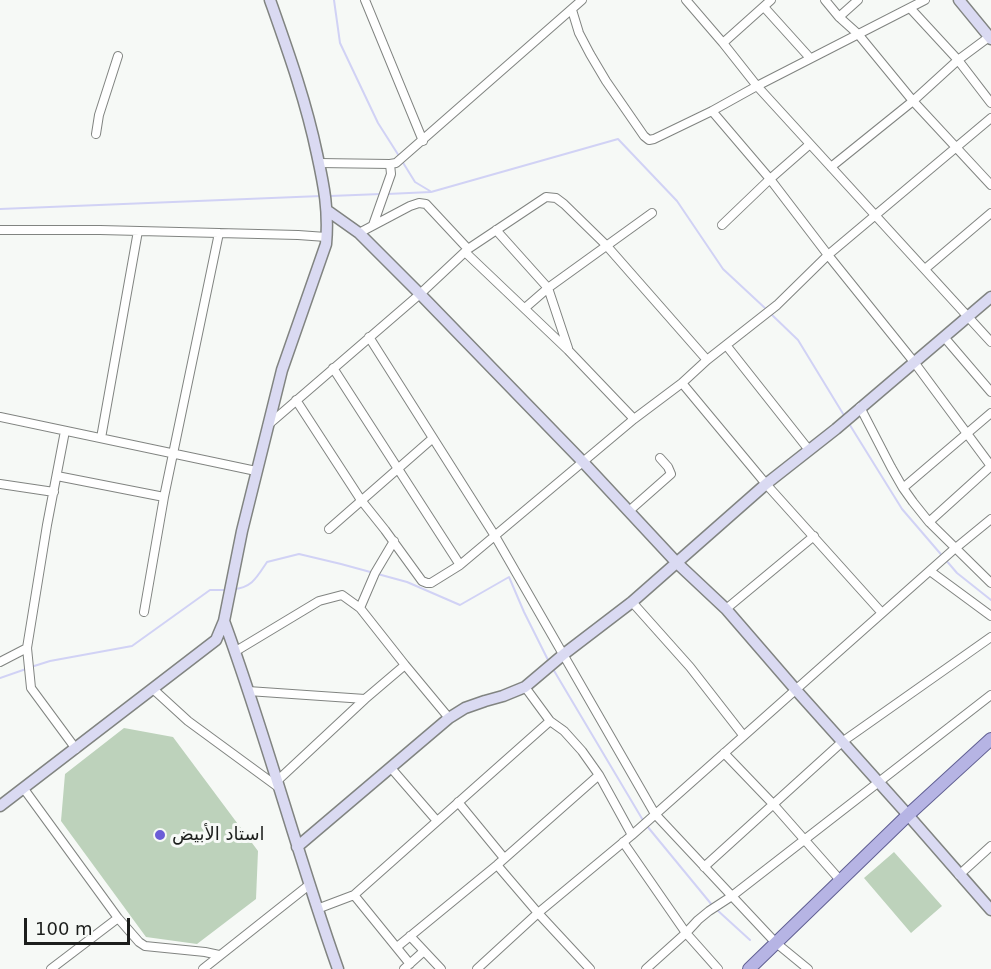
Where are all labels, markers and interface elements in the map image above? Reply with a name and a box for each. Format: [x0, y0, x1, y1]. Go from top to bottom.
place label: استاد الأبيض [172, 824, 264, 846]
marker: استاد الأبيض [153, 828, 167, 842]
scale bar [27, 906, 134, 944]
text: 100 m [35, 918, 93, 939]

